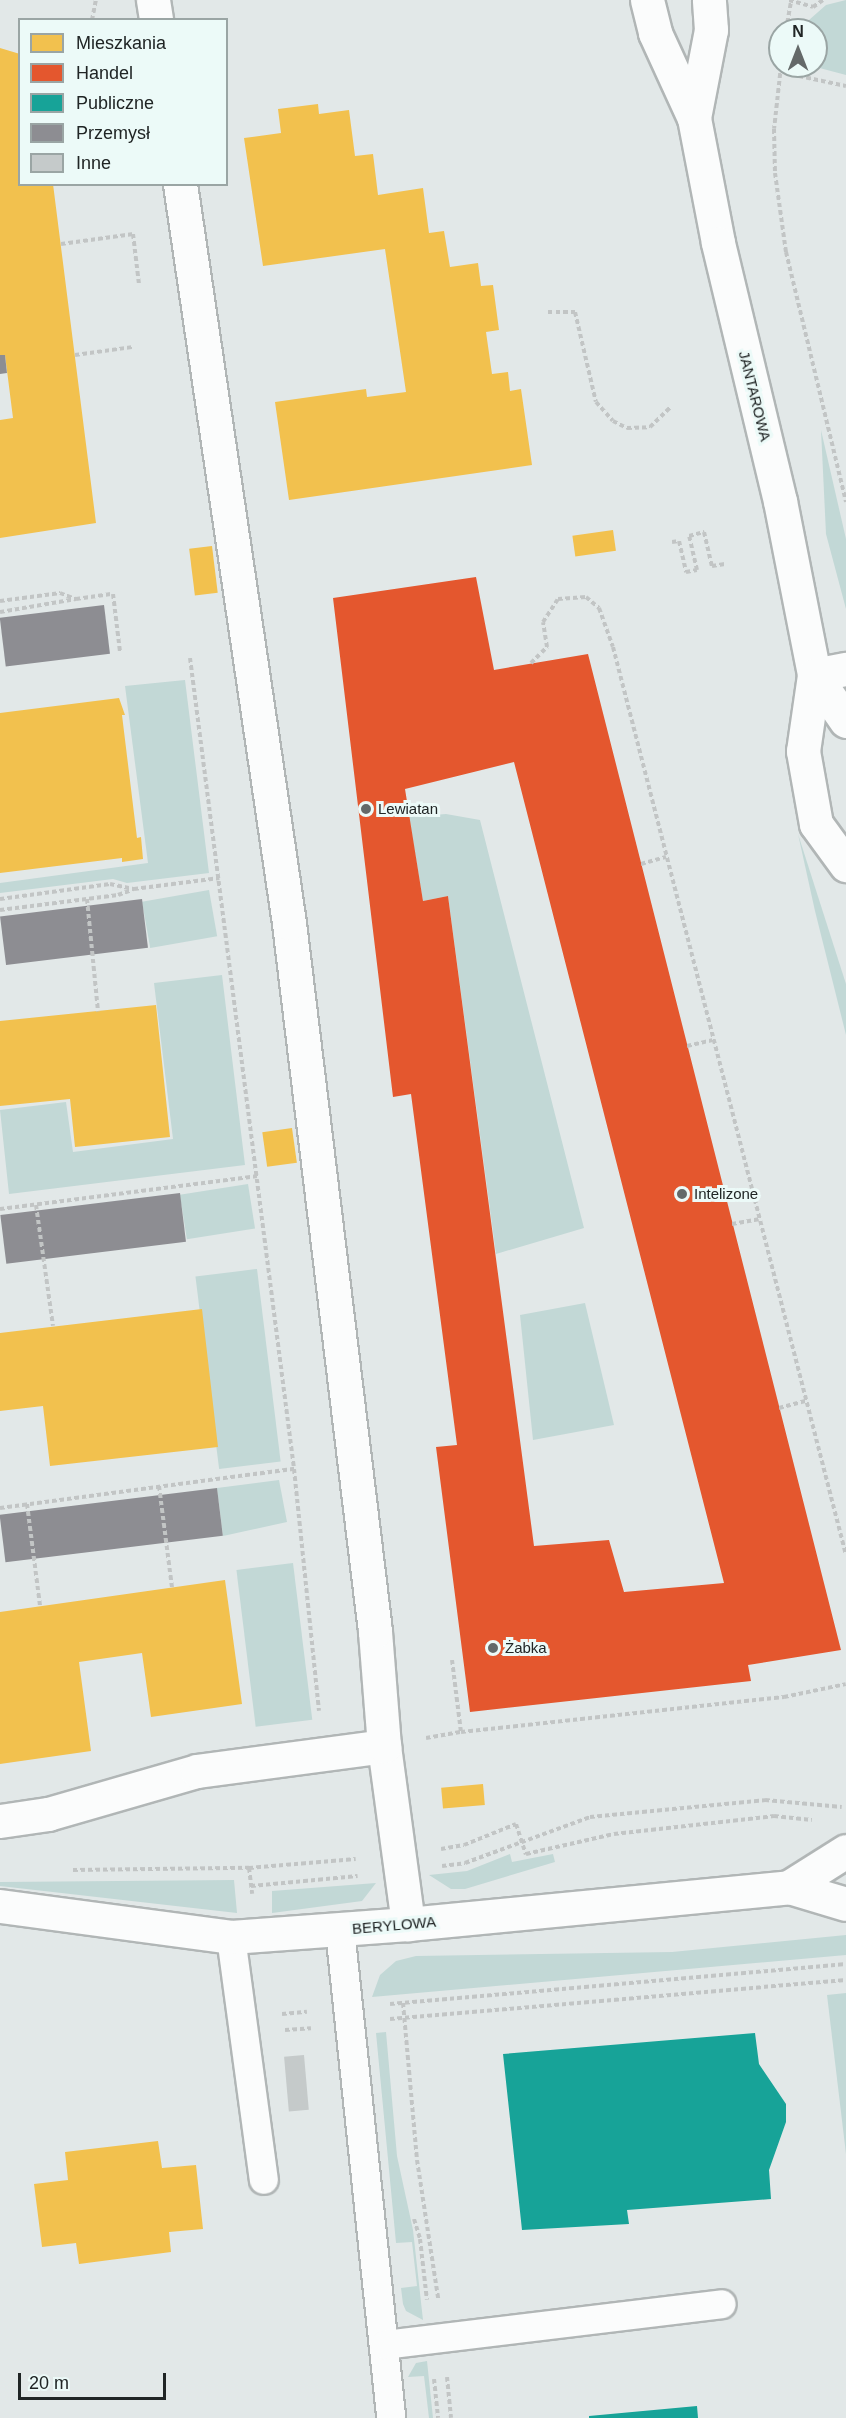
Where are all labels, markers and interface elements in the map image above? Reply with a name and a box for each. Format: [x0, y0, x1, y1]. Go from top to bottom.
legend [18, 18, 228, 186]
north arrow [768, 18, 828, 78]
text: N [792, 23, 804, 40]
text: Mieszkania [76, 33, 166, 53]
text: Handel [76, 63, 133, 83]
text: Publiczne [76, 93, 154, 113]
text: Przemysł [76, 123, 150, 143]
text: Inne [76, 153, 111, 173]
street label: JANTAROWA [735, 349, 775, 443]
place label: Lewiatan [378, 800, 438, 818]
marker: Lewiatan [359, 802, 373, 816]
place label: Intelizone [694, 1185, 758, 1203]
marker: Intelizone [675, 1187, 689, 1201]
place label: Żabka [505, 1639, 547, 1657]
marker: Żabka [486, 1641, 500, 1655]
street label: BERYLOWA [351, 1912, 437, 1938]
scale bar [21, 2361, 170, 2399]
text: 20 m [29, 2373, 69, 2393]

